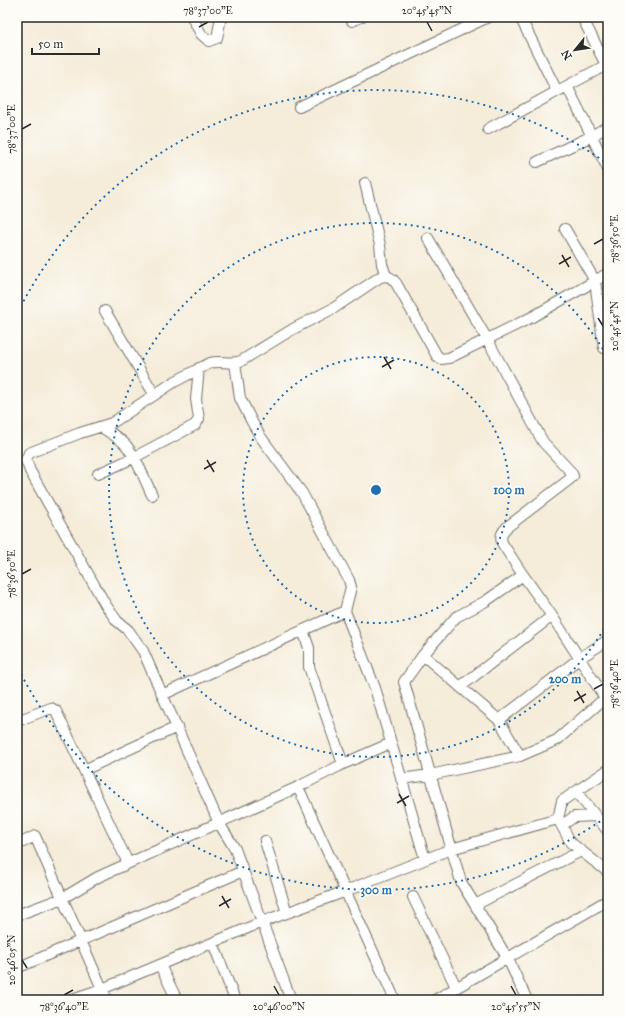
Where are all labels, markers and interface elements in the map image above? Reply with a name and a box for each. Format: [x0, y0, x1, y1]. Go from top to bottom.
text: 78°37'00"E [183, 5, 233, 17]
text: 20°45'45"N [402, 5, 453, 17]
scale bar [32, 30, 99, 56]
north arrow [555, 30, 595, 70]
text: 50 m [38, 37, 63, 51]
text: N [558, 47, 575, 62]
text: 78°37'00"E [6, 104, 18, 154]
text: 78°36'50"E [609, 215, 621, 263]
text: 20°45'45"N [609, 300, 621, 351]
centre of rings [369, 483, 383, 497]
text: 100 m [493, 483, 526, 497]
text: 78°36'50"E [6, 550, 18, 598]
text: 78°36'40"E [609, 659, 621, 709]
text: 200 m [549, 672, 582, 686]
text: 300 m [360, 883, 393, 898]
text: 20°46'05"N [6, 934, 18, 986]
text: 78°36'40"E [39, 1001, 89, 1013]
text: 20°46'00"N [253, 1001, 306, 1013]
text: 20°45'55"N [491, 1001, 541, 1013]

